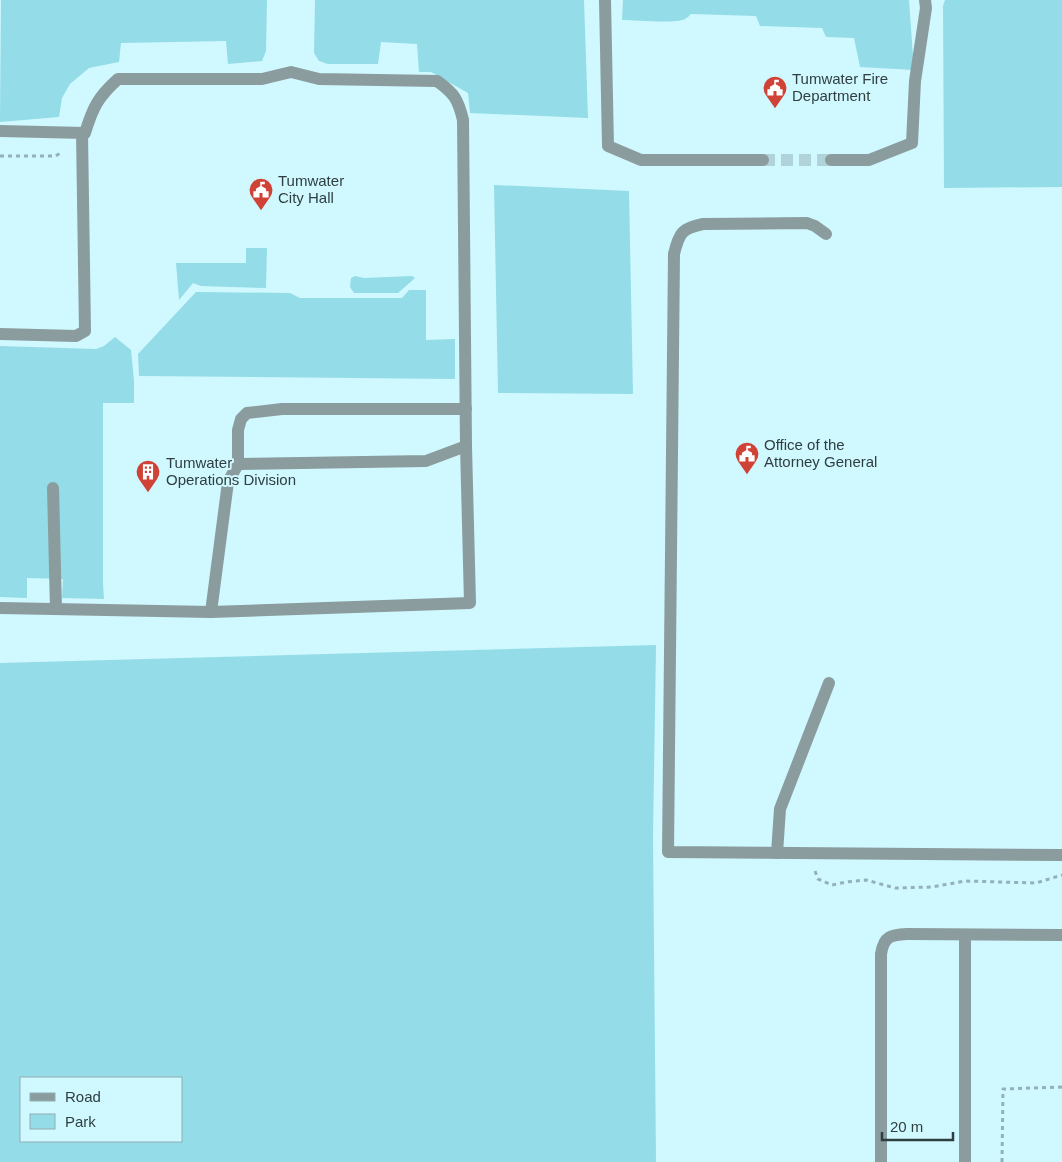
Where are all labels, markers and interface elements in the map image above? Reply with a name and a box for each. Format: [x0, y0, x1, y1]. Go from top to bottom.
place label: Tumwater Fire Department [792, 70, 888, 104]
public building icon: Tumwater Fire Department [762, 75, 788, 109]
place label: Tumwater City Hall [278, 172, 344, 206]
public building icon: Tumwater City Hall [248, 177, 274, 211]
place label: Office of the Attorney General [764, 436, 877, 470]
public building icon: Office of the Attorney General [734, 441, 760, 475]
place label: Tumwater Operations Division [166, 454, 296, 488]
building icon: Tumwater Operations Division [135, 459, 161, 493]
legend [20, 1077, 182, 1142]
text: Road [65, 1088, 101, 1105]
scale bar [882, 1110, 953, 1142]
text: Park [65, 1113, 96, 1130]
text: 20 m [890, 1118, 923, 1135]

